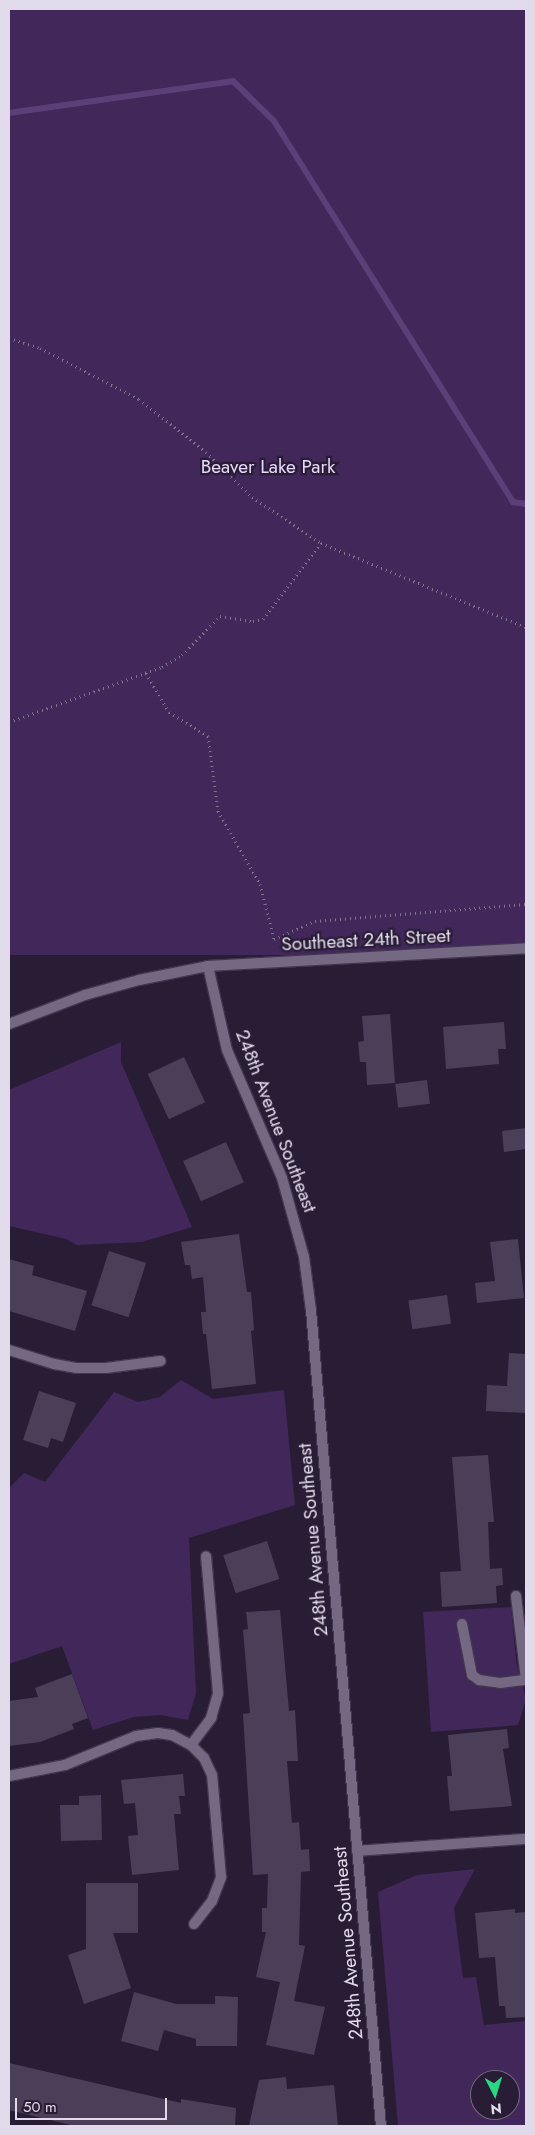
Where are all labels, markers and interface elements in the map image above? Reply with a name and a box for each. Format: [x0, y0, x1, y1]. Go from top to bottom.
park label: Beaver Lake Park [201, 456, 335, 478]
street label: Southeast 24th Street [281, 924, 451, 956]
street label: 248th Avenue Southeast [231, 1026, 321, 1216]
street label: 248th Avenue Southeast [293, 1442, 333, 1638]
street label: 248th Avenue Southeast [328, 1845, 368, 2041]
north arrow [470, 2070, 520, 2120]
scale bar [18, 2088, 170, 2120]
text: 50 m [23, 2096, 57, 2118]
text: N [490, 2099, 503, 2119]

